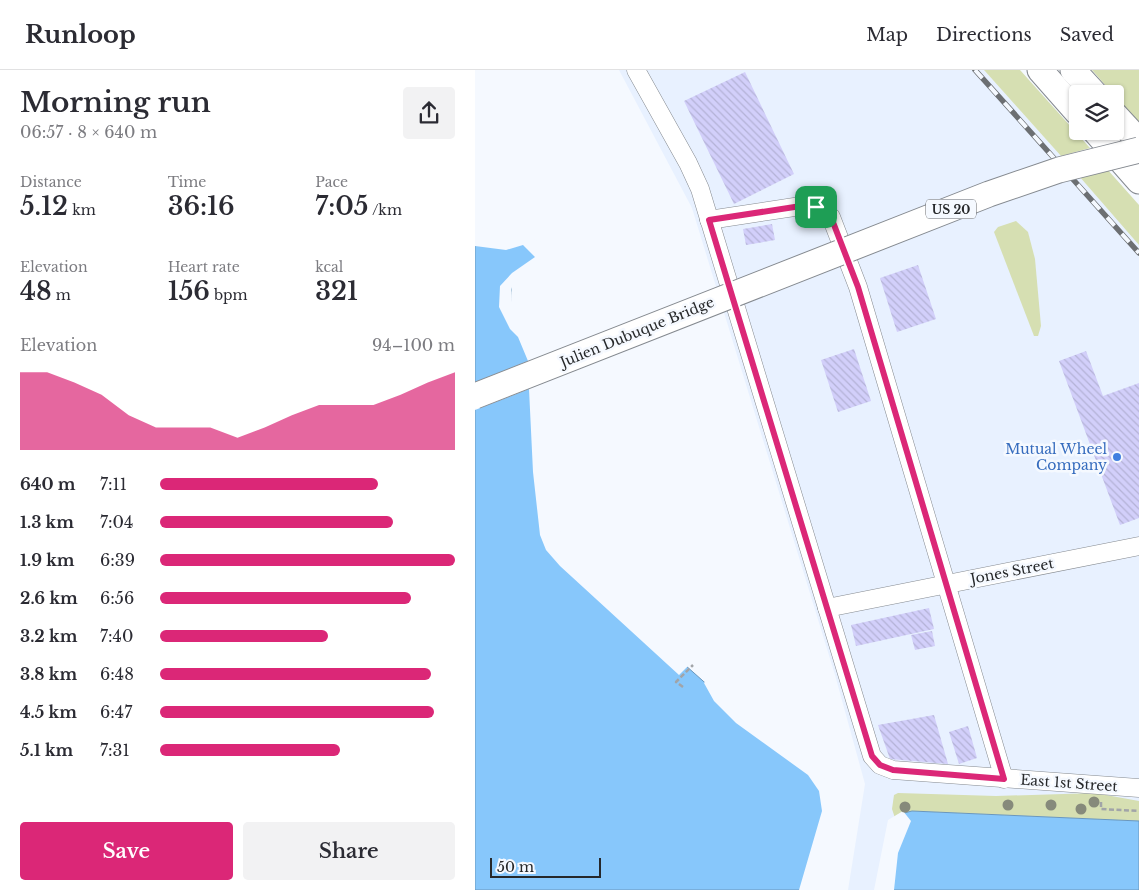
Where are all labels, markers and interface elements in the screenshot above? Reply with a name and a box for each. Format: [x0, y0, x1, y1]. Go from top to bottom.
text: Runloop [25, 20, 136, 49]
text: Map [866, 24, 908, 46]
text: Directions [936, 24, 1032, 46]
text: Saved [1060, 24, 1114, 46]
text: Morning run [20, 85, 211, 120]
map controls [1069, 85, 1124, 140]
button: layers [1069, 85, 1124, 140]
button: share [403, 87, 455, 139]
text: 06:57 · 8 × 640 m [20, 122, 157, 142]
text: Distance [20, 173, 82, 191]
text: Time [168, 173, 206, 191]
text: Pace [315, 173, 348, 191]
pin [795, 186, 837, 228]
text: 5.12 [20, 191, 68, 222]
text: 36:16 [168, 191, 235, 222]
text: 7:05 [315, 191, 368, 222]
icon: arrive [802, 193, 830, 221]
road number: US 20 [926, 200, 976, 218]
text: km [68, 201, 96, 219]
text: /km [368, 201, 402, 219]
text: Elevation [20, 258, 88, 276]
text: Heart rate [168, 258, 240, 276]
text: kcal [315, 258, 343, 276]
text: 48 [20, 276, 52, 307]
text: 156 [168, 276, 210, 307]
text: 321 [315, 276, 358, 307]
text: m [52, 286, 71, 304]
text: bpm [210, 286, 248, 304]
street label: Julien Dubuque Bridge [556, 293, 717, 372]
text: Elevation [20, 335, 97, 355]
text: 94–100 m [372, 335, 455, 355]
place label: Mutual Wheel Company [1005, 440, 1107, 474]
marker: Mutual Wheel Company [1111, 451, 1123, 463]
text: 640 m [20, 474, 75, 494]
text: 7:11 [100, 474, 127, 494]
text: 1.3 km [20, 512, 74, 532]
text: 7:04 [100, 512, 133, 532]
text: 1.9 km [20, 550, 75, 570]
text: 6:39 [100, 550, 135, 570]
street label: Jones Street [967, 554, 1056, 588]
text: 2.6 km [20, 588, 78, 608]
text: 6:56 [100, 588, 134, 608]
text: 3.2 km [20, 626, 77, 646]
text: 7:40 [100, 626, 133, 646]
text: 3.8 km [20, 664, 77, 684]
text: 6:48 [100, 664, 134, 684]
text: 4.5 km [20, 702, 77, 722]
text: 6:47 [100, 702, 132, 722]
text: 5.1 km [20, 740, 73, 760]
text: 7:31 [100, 740, 130, 760]
street label: East 1st Street [1020, 771, 1119, 795]
button: Save [20, 822, 233, 880]
button: Share [243, 822, 455, 880]
scale bar [490, 855, 601, 878]
text: 50 m [497, 858, 534, 876]

